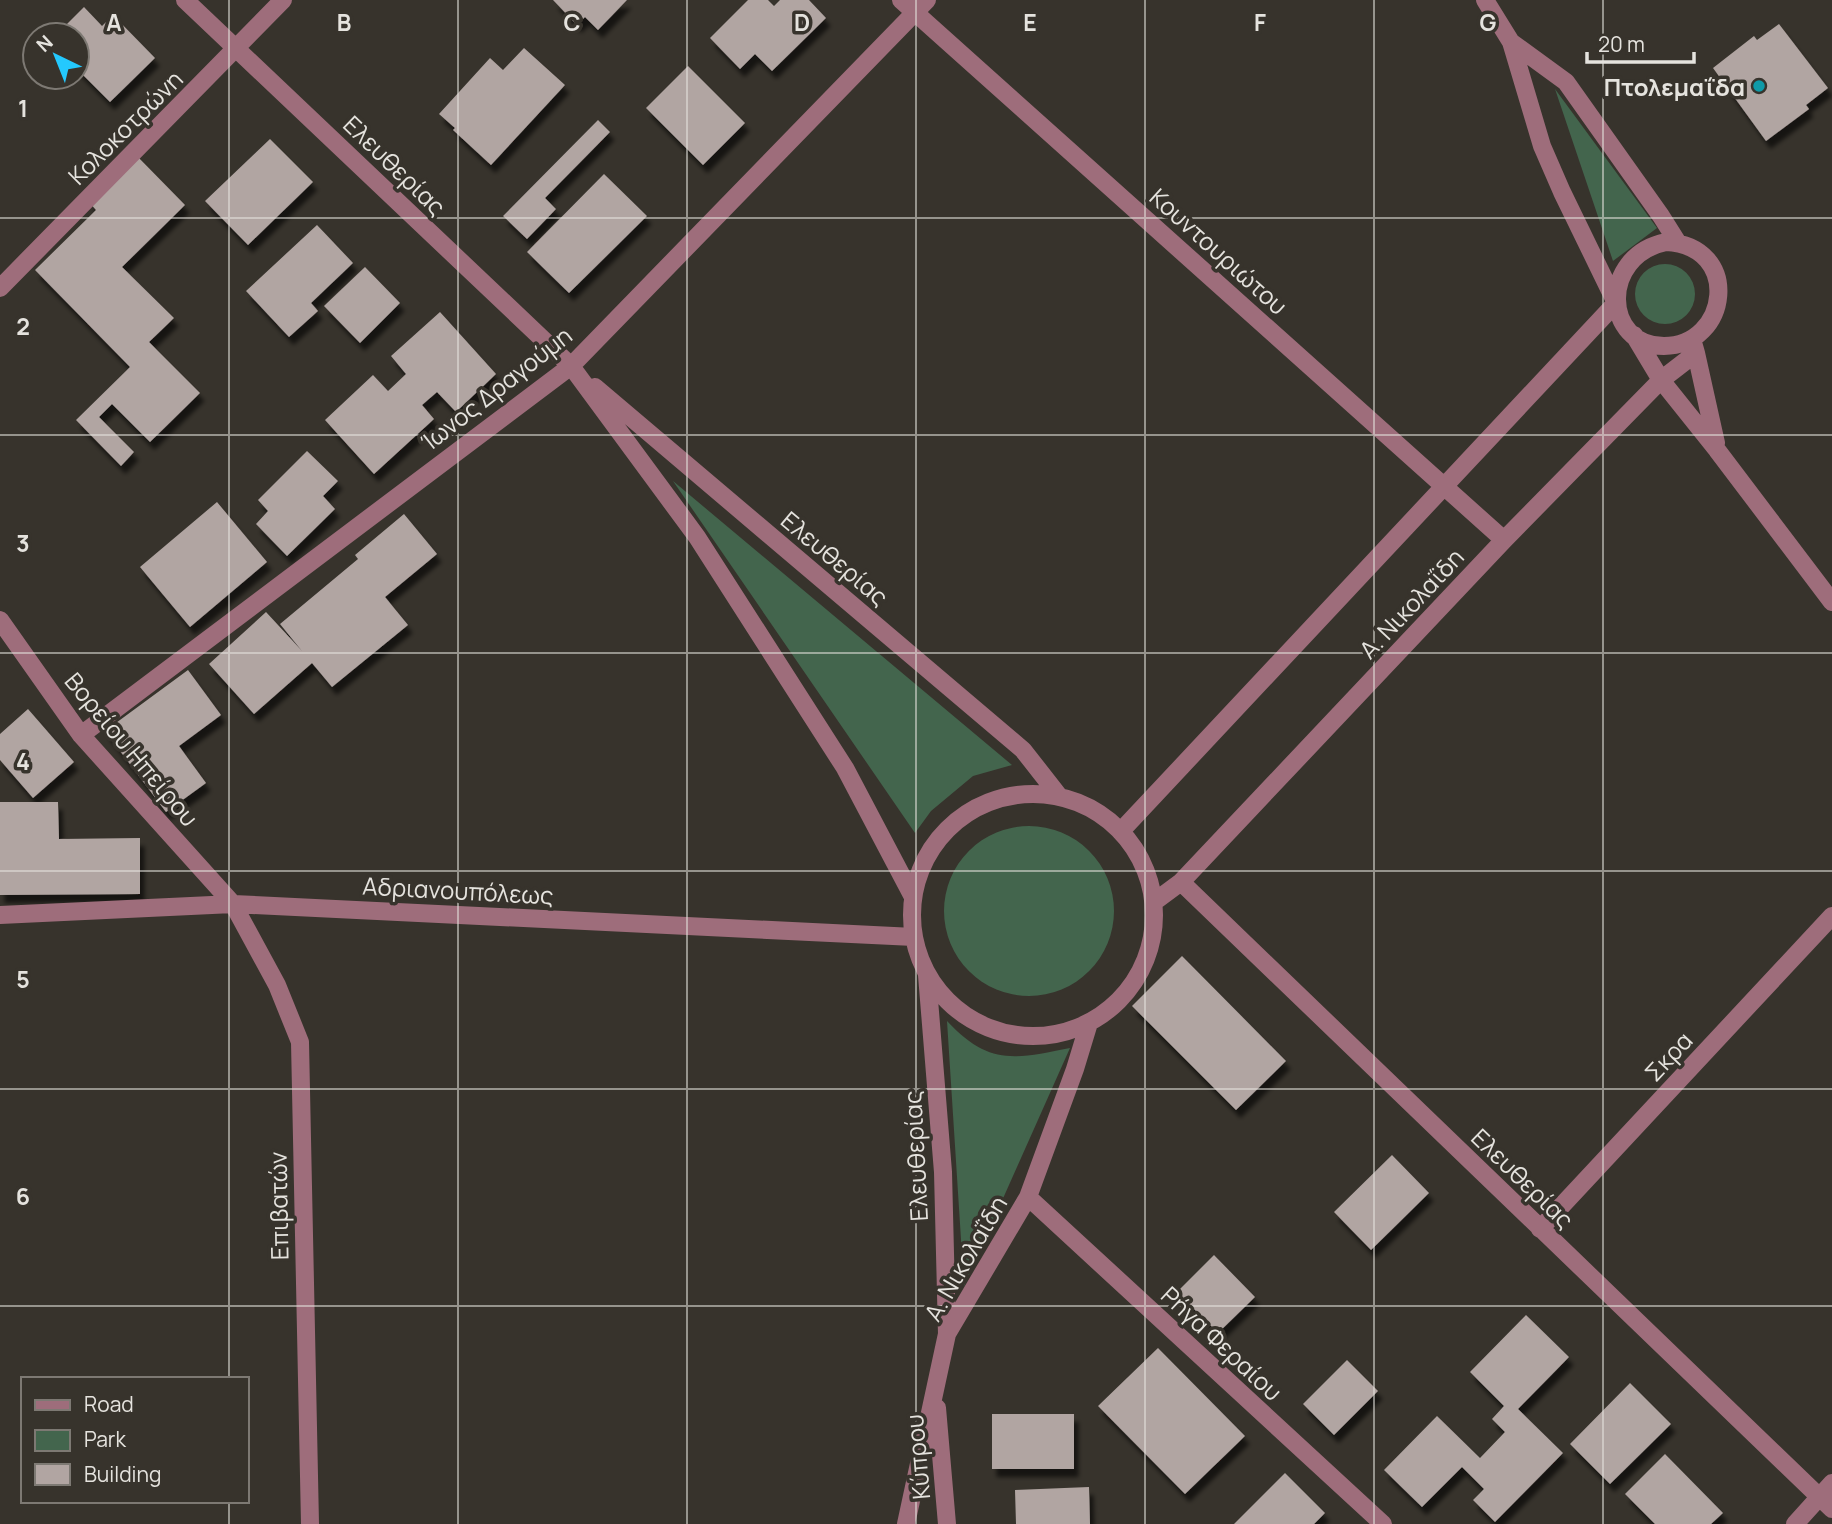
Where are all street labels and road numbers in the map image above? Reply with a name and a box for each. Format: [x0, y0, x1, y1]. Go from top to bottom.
street label: Κολοκοτρώνη [60, 62, 190, 192]
street label: Ελευθερίας [337, 108, 453, 222]
street label: Κουντουριώτου [1143, 180, 1295, 322]
street label: Ίωνος Δραγούμη [414, 319, 578, 457]
street label: Ελευθερίας [774, 503, 896, 613]
street label: Α. Νικολαΐδη [1351, 541, 1471, 665]
street label: Βορείου Ηπείρου [58, 665, 206, 833]
street label: Αδριανουπόλεως [362, 869, 554, 911]
street label: Σκρα [1637, 1024, 1699, 1088]
street label: Ελευθερίας [895, 1090, 935, 1222]
street label: Ελευθερίας [1465, 1121, 1581, 1235]
street label: Επιβατών [261, 1151, 295, 1261]
street label: Α. Νικολαΐδη [916, 1189, 1014, 1327]
street label: Ρήγα Φεραίου [1154, 1278, 1290, 1408]
street label: Κύπρου [897, 1413, 937, 1501]

